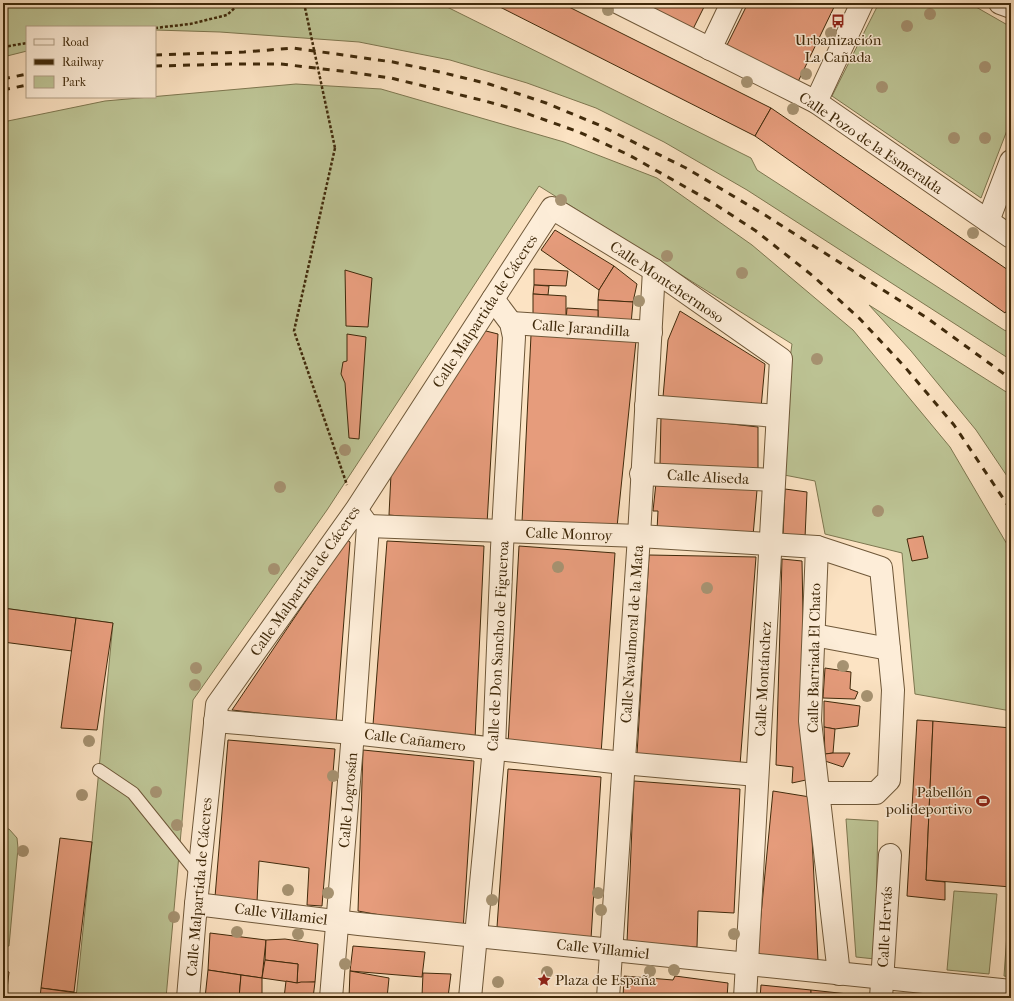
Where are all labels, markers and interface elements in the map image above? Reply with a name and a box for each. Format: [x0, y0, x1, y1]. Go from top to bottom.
bus stop icon: Urbanización La Cañada [830, 13, 846, 29]
legend [26, 26, 156, 98]
place label: Urbanización La Cañada [795, 31, 882, 66]
text: Road [62, 35, 89, 49]
text: Railway [62, 55, 104, 69]
text: Park [62, 75, 87, 89]
street label: Calle Pozo de la Esmeralda [796, 88, 947, 199]
street label: Calle Malpartida de Cáceres [429, 231, 542, 391]
street label: Calle Montehermoso [607, 237, 728, 327]
street label: Calle Jarandilla [532, 316, 632, 340]
street label: Calle Aliseda [666, 466, 751, 488]
street label: Calle Malpartida de Cáceres [246, 502, 364, 660]
street label: Calle Monroy [525, 523, 614, 545]
street label: Calle de Don Sancho de Figueroa [483, 539, 513, 752]
street label: Calle Navalmoral de la Mata [617, 543, 647, 724]
street label: Calle Barriada El Chato [804, 582, 824, 733]
street label: Calle Montánchez [751, 621, 775, 737]
street label: Calle Cañamero [363, 725, 467, 755]
street label: Calle Logrosán [335, 751, 361, 848]
place label: Pabellón polideportivo [885, 783, 972, 818]
sports icon: Pabellón polideportivo [975, 793, 991, 809]
street label: Calle Malpartida de Cáceres [182, 796, 216, 977]
street label: Calle Hervás [874, 886, 896, 968]
street label: Calle Villamiel [233, 899, 329, 929]
street label: Calle Villamiel [556, 935, 650, 963]
place label: Plaza de España [555, 971, 657, 989]
place icon: Plaza de España [536, 972, 552, 988]

